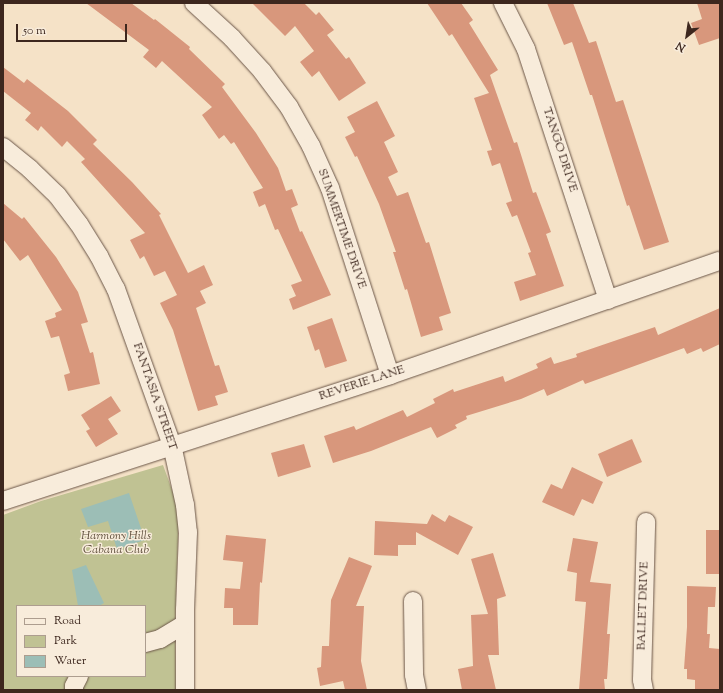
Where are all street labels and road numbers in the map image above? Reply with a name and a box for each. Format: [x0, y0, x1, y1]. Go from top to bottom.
street label: TANGO DRIVE [539, 106, 579, 194]
street label: SUMMERTIME DRIVE [314, 167, 368, 291]
street label: FANTASIA STREET [129, 341, 179, 453]
street label: REVERIE LANE [317, 363, 407, 405]
street label: BALLET DRIVE [635, 561, 653, 651]

